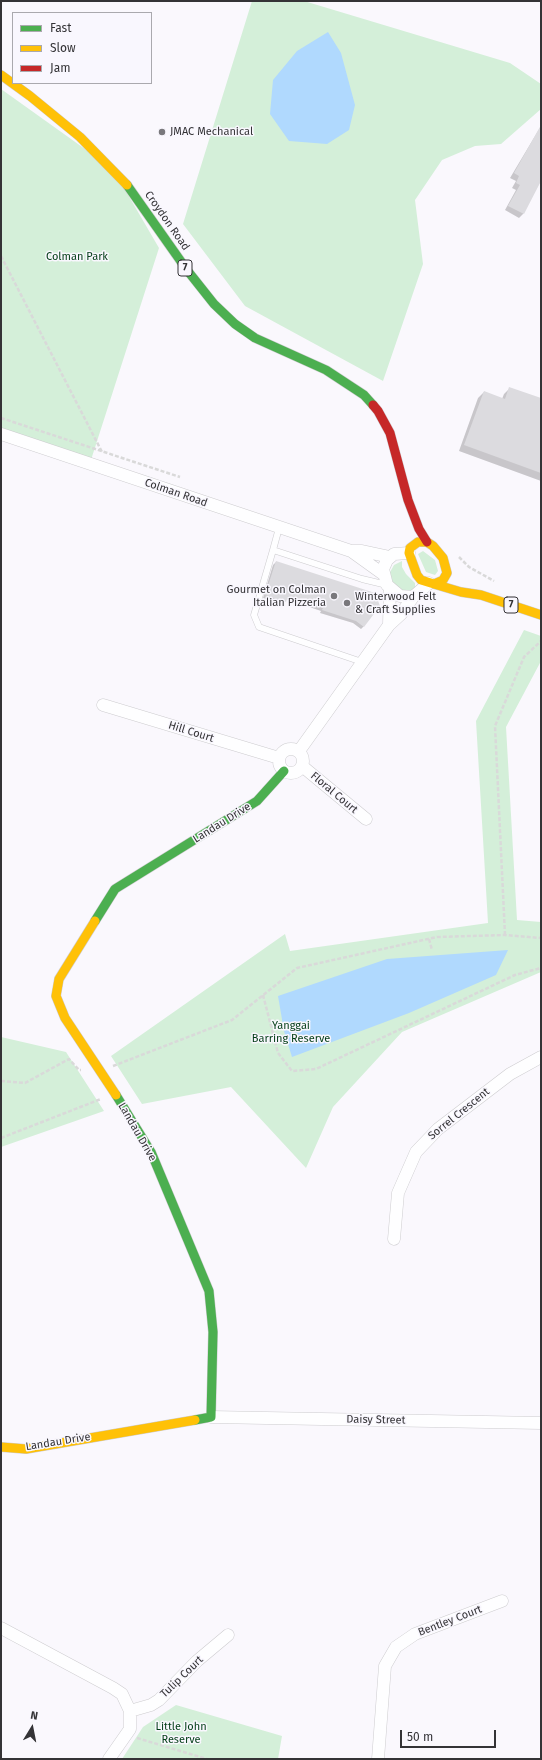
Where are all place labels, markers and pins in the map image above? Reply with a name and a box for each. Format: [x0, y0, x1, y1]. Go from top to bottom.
place label: JMAC Mechanical [170, 125, 253, 139]
marker: JMAC Mechanical [157, 127, 167, 137]
place label: Gourmet on Colman Italian Pizzeria [226, 583, 326, 609]
place label: Winterwood Felt & Craft Supplies [355, 590, 436, 616]
marker: Gourmet on Colman Italian Pizzeria [329, 591, 339, 601]
marker: Winterwood Felt & Craft Supplies [342, 598, 352, 608]

